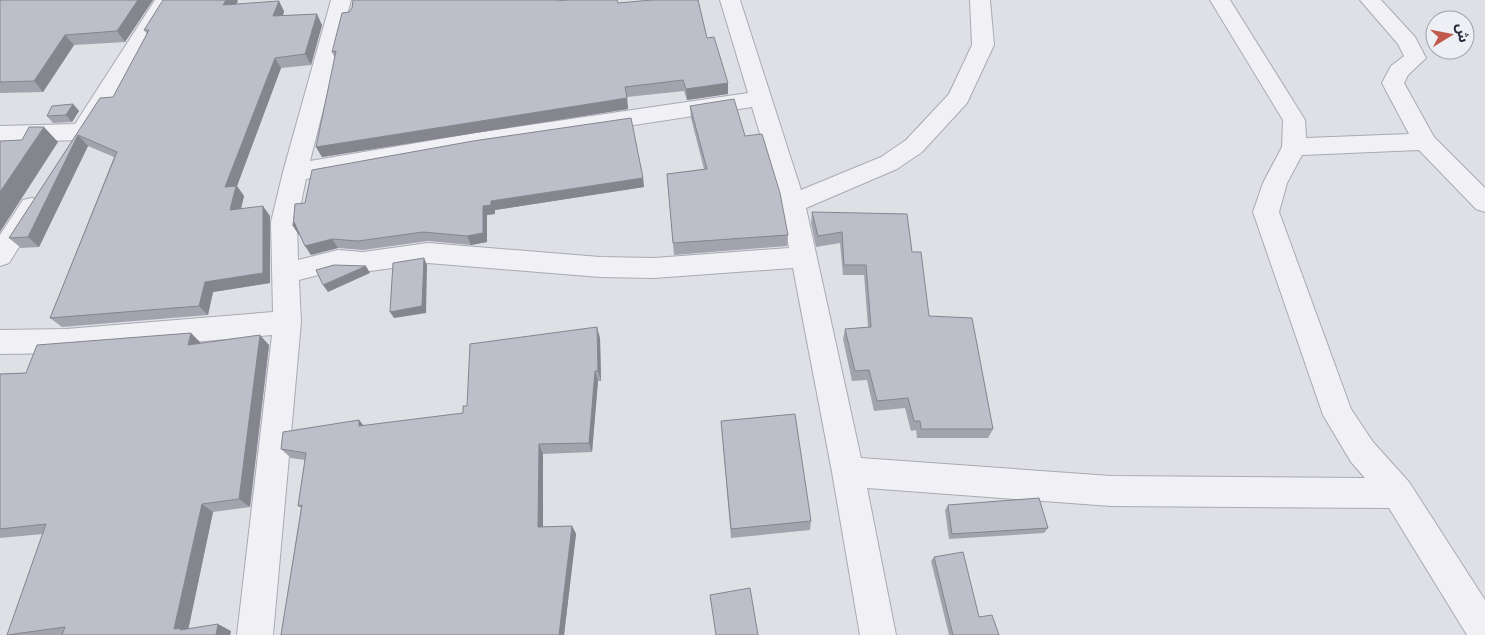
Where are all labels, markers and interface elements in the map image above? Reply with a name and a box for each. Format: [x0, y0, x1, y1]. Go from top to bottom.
north arrow [1425, 10, 1475, 60]
text: ش [1452, 22, 1472, 44]

